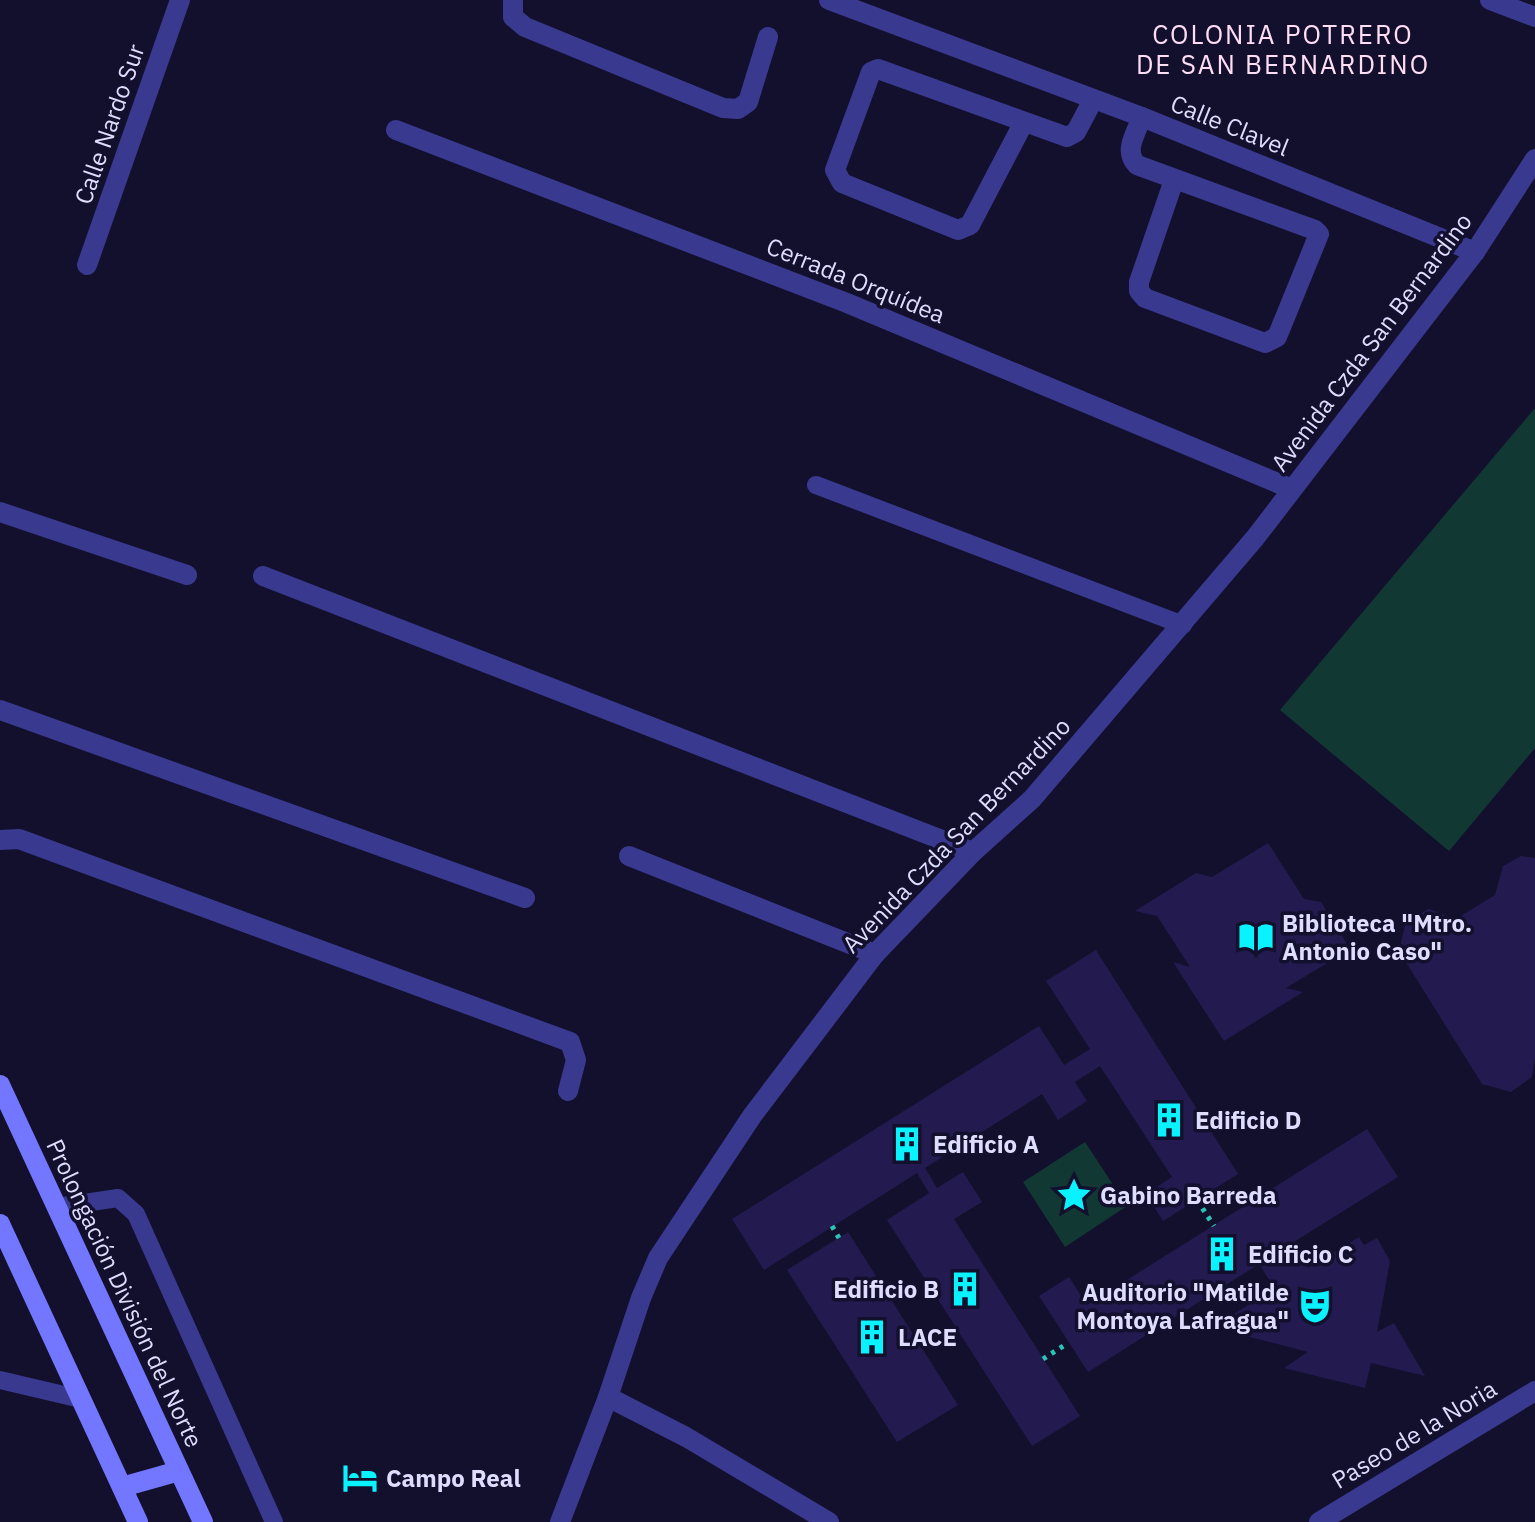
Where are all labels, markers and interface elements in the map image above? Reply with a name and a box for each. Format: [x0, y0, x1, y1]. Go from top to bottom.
district label: COLONIA POTRERO DE SAN BERNARDINO [1136, 17, 1430, 81]
street label: Calle Nardo Sur [67, 39, 151, 208]
street label: Calle Clavel [1166, 87, 1294, 163]
street label: Avenida Czda San Bernardino [1263, 206, 1479, 478]
street label: Cerrada Orquídea [762, 230, 950, 330]
street label: Avenida Czda San Bernardino [835, 710, 1077, 960]
place label: Biblioteca "Mtro. Antonio Caso" [1282, 907, 1472, 967]
library icon: Biblioteca "Mtro. Antonio Caso" [1237, 918, 1275, 956]
building icon: Edificio D [1150, 1101, 1188, 1139]
place label: Edificio D [1195, 1104, 1302, 1136]
building icon: Edificio A [888, 1125, 926, 1163]
place label: Edificio A [933, 1128, 1039, 1160]
street label: Prolongación División del Norte [39, 1134, 211, 1452]
place icon: Gabino Barreda [1055, 1176, 1093, 1214]
place label: Gabino Barreda [1100, 1179, 1277, 1211]
building icon: Edificio C [1203, 1235, 1241, 1273]
place label: Edificio C [1248, 1238, 1353, 1270]
building icon: Edificio B [946, 1270, 984, 1308]
place label: Edificio B [833, 1273, 939, 1305]
place label: Auditorio "Matilde Montoya Lafragua" [1077, 1276, 1289, 1336]
theatre icon: Auditorio "Matilde Montoya Lafragua" [1296, 1287, 1334, 1325]
building icon: LACE [853, 1318, 891, 1356]
place label: LACE [898, 1321, 957, 1353]
street label: Paseo de la Noria [1326, 1372, 1502, 1496]
hotel icon: Campo Real [341, 1459, 379, 1497]
place label: Campo Real [386, 1462, 521, 1494]

